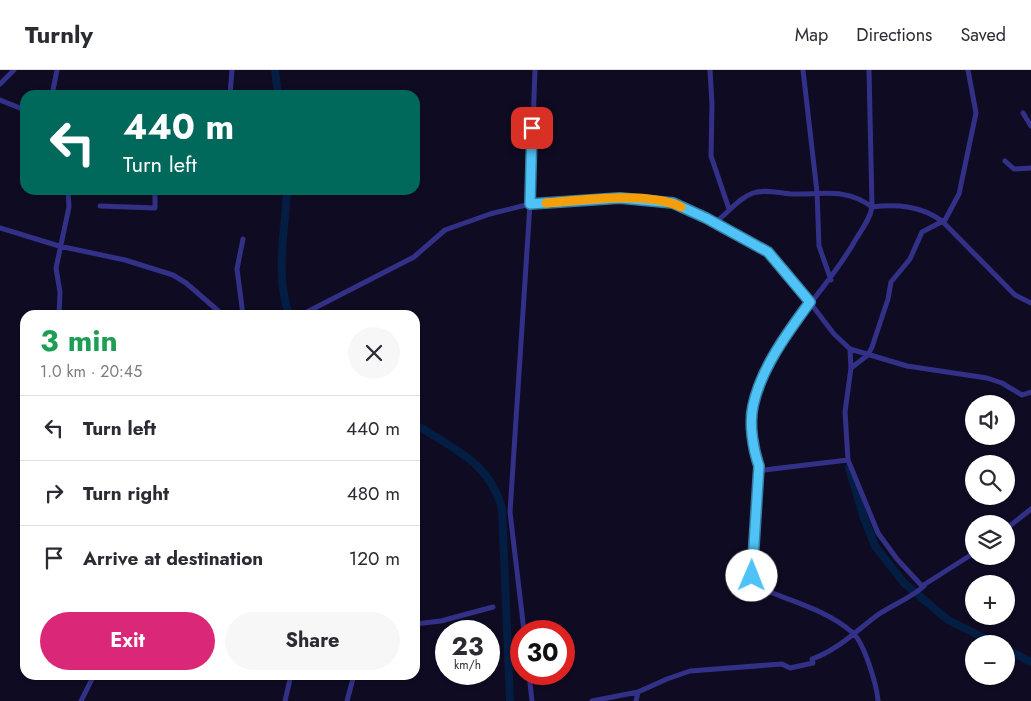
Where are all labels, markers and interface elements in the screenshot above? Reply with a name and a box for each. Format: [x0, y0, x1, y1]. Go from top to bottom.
text: Turnly [25, 17, 93, 52]
text: Map [795, 22, 828, 48]
text: Directions [856, 22, 932, 48]
text: Saved [960, 22, 1006, 48]
text: 440 m [123, 102, 234, 152]
pin [511, 107, 553, 149]
icon: left [40, 110, 105, 175]
icon: arrive [518, 114, 546, 142]
text: Turn left [123, 148, 197, 180]
text: 3 min [40, 319, 118, 362]
button: close [348, 327, 400, 379]
text: 1.0 km · 20:45 [40, 360, 142, 383]
map controls [965, 395, 1015, 685]
button: sound [965, 395, 1015, 445]
icon: left [40, 414, 68, 442]
text: Turn left [83, 415, 156, 442]
text: 440 m [346, 415, 400, 442]
button: search [965, 455, 1015, 505]
icon: right [40, 479, 68, 507]
text: Turn right [83, 480, 169, 507]
text: 480 m [347, 480, 400, 507]
button: layers [965, 515, 1015, 565]
icon: arrive [40, 544, 68, 572]
text: Arrive at destination [83, 545, 263, 572]
text: 120 m [349, 545, 400, 572]
position arrow [725, 549, 777, 601]
button: + [965, 575, 1015, 625]
button: Exit [40, 612, 215, 670]
button: Share [225, 612, 400, 670]
speed limit sign: 30 [510, 620, 575, 685]
text: 23 [452, 628, 483, 664]
button: − [965, 635, 1015, 685]
text: km/h [454, 656, 481, 674]

